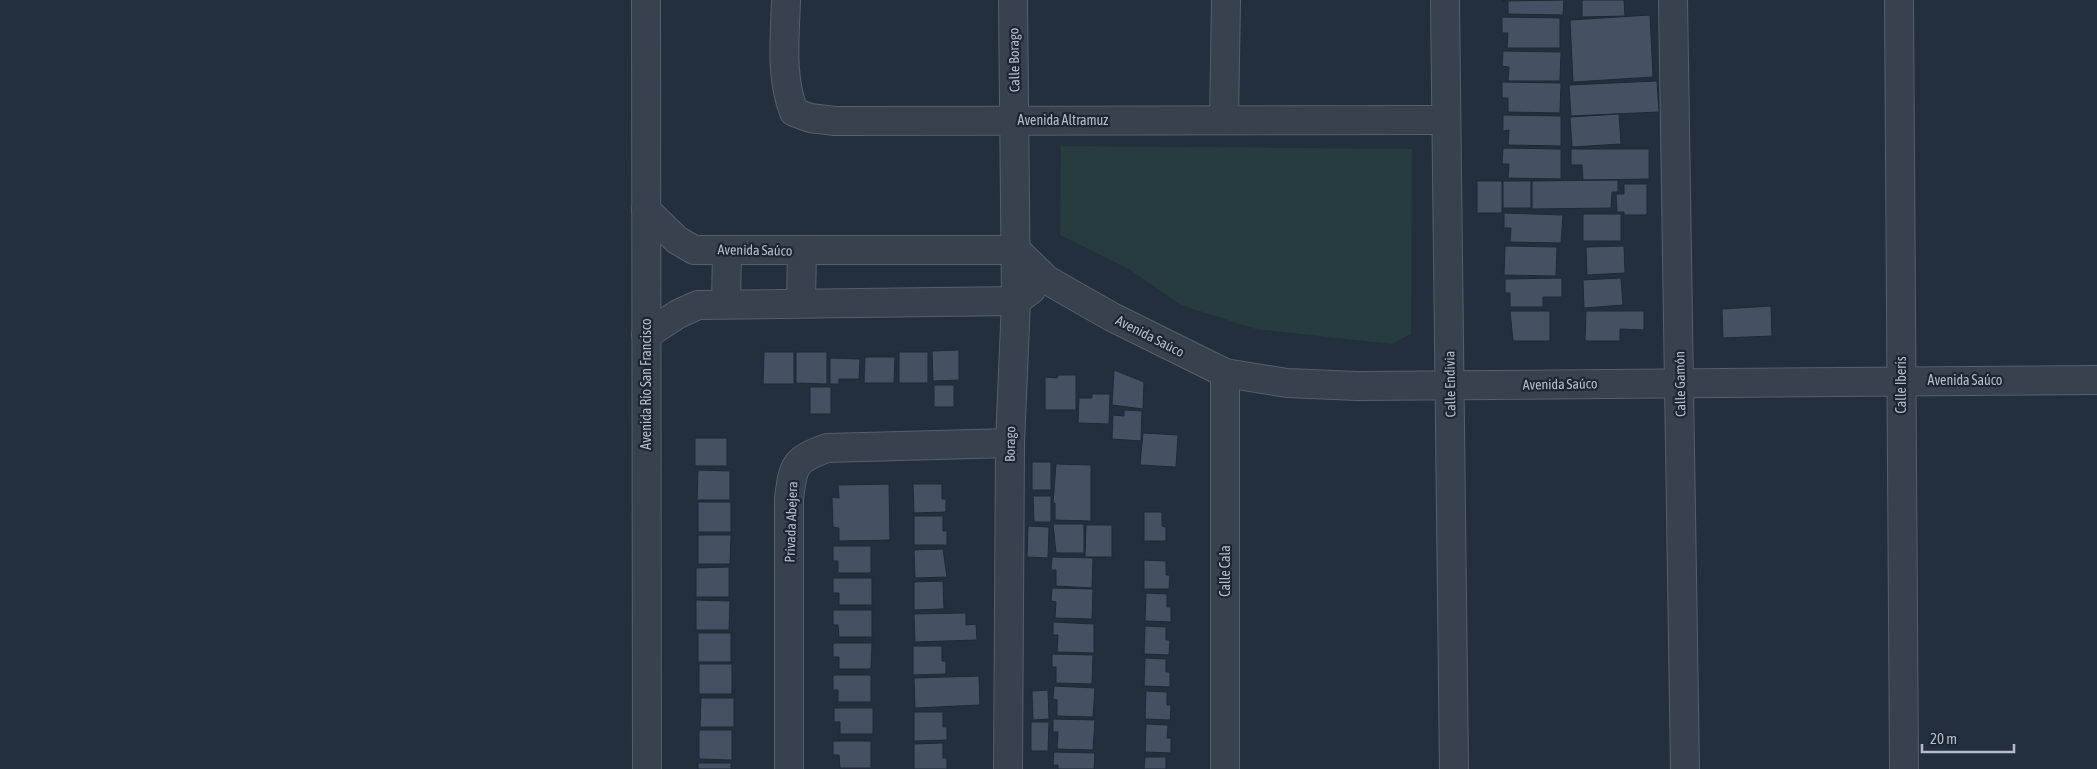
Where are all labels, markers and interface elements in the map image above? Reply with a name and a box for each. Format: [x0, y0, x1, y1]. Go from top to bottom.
street label: Calle Borago [1005, 28, 1023, 92]
street label: Avenida Altramuz [1018, 112, 1108, 128]
street label: Avenida Saúco [717, 241, 793, 259]
street label: Avenida Saúco [1113, 312, 1187, 360]
street label: Avenida Río San Francisco [638, 318, 654, 450]
street label: Calle Endivia [1441, 351, 1459, 417]
street label: Calle Gamón [1671, 351, 1689, 417]
street label: Calle Iberis [1893, 356, 1909, 414]
street label: Avenida Saúco [1928, 372, 2002, 388]
street label: Avenida Saúco [1522, 375, 1598, 393]
street label: Borago [1002, 426, 1018, 462]
street label: Privada Abejera [782, 481, 800, 563]
street label: Calle Cala [1217, 545, 1233, 597]
scale bar [1922, 722, 2014, 754]
text: 20 m [1930, 730, 1957, 747]

